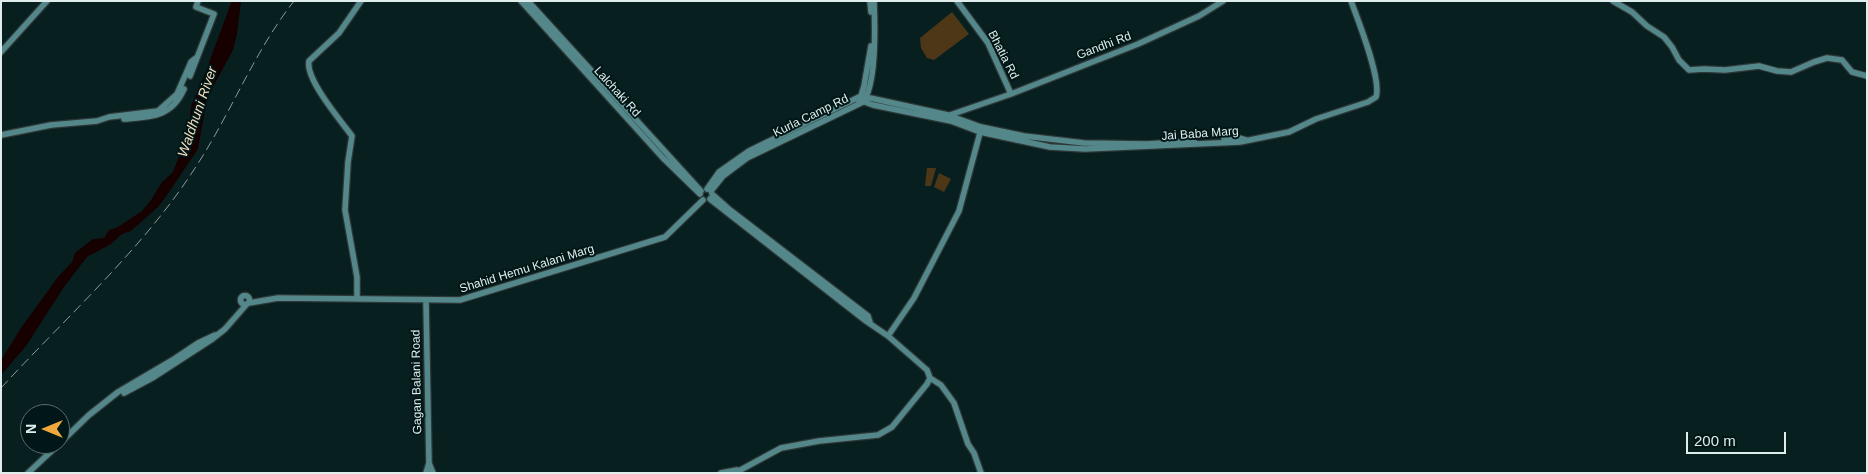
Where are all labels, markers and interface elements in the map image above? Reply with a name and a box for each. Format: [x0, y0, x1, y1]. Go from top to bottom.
street label: Bhatia Rd [985, 28, 1021, 82]
street label: Gandhi Rd [1075, 29, 1133, 63]
street label: Lalchaki Rd [591, 64, 643, 120]
water label: Waldhuni River [175, 65, 221, 159]
street label: Kurla Camp Rd [771, 92, 851, 140]
street label: Jai Baba Marg [1161, 124, 1239, 144]
street label: Shahid Hemu Kalani Marg [458, 242, 596, 296]
street label: Gagan Balani Road [409, 330, 425, 434]
north arrow [20, 404, 70, 454]
scale bar [1688, 422, 1788, 454]
text: N [23, 424, 39, 434]
text: 200 m [1694, 432, 1736, 449]

